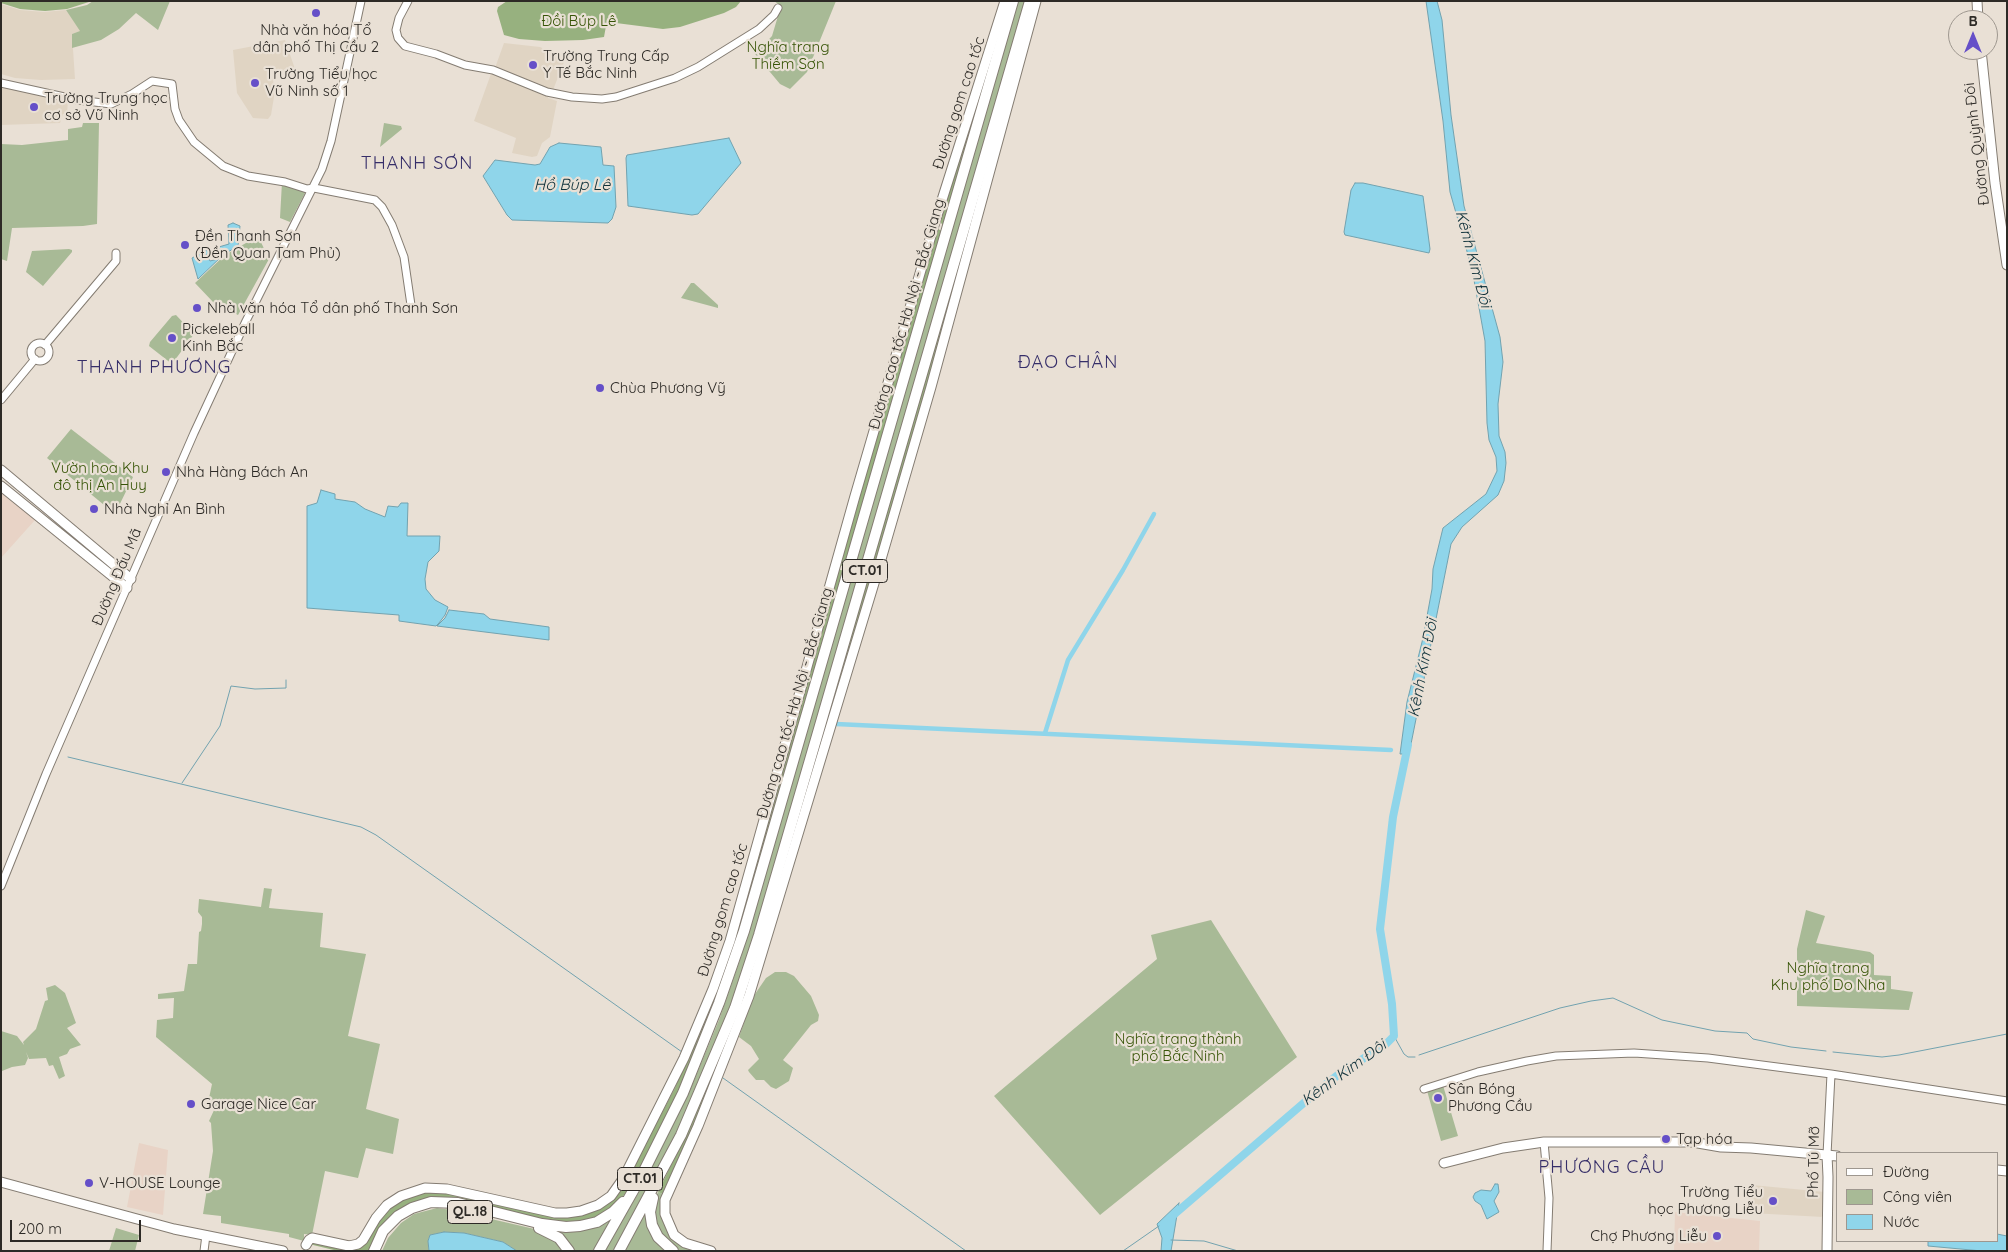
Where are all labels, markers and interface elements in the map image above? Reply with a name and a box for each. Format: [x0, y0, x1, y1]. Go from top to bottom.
marker: Nhà văn hóa Tổ dân phố Thị Cầu 2 [310, 7, 322, 19]
north arrow [1948, 10, 1998, 60]
park label: Đồi Búp Lê [541, 12, 617, 30]
text: B [1968, 12, 1978, 30]
place label: Nhà văn hóa Tổ dân phố Thị Cầu 2 [253, 21, 379, 56]
street label: Đường gom cao tốc [929, 34, 989, 172]
park label: Nghĩa trang Thiềm Sơn [747, 38, 829, 73]
place label: Trường Trung Cấp Y Tế Bắc Ninh [543, 47, 669, 82]
marker: Trường Trung Cấp Y Tế Bắc Ninh [527, 59, 539, 71]
place label: Trường Tiểu học Vũ Ninh số 1 [265, 65, 377, 100]
marker: Trường Tiểu học Vũ Ninh số 1 [249, 77, 261, 89]
street label: Đường Quỳnh Đôi [1961, 82, 1993, 206]
place label: Trường Trung học cơ sở Vũ Ninh [44, 89, 168, 124]
marker: Trường Trung học cơ sở Vũ Ninh [28, 101, 40, 113]
district label: THANH SƠN [360, 153, 474, 175]
water label: Hồ Búp Lê [534, 175, 610, 195]
street label: Đường cao tốc Hà Nội - Bắc Giang [865, 197, 949, 431]
water label: Kênh Kim Đôi [1451, 208, 1495, 310]
place label: Đền Thanh Sơn (Đền Quan Tam Phủ) [195, 227, 341, 262]
marker: Đền Thanh Sơn (Đền Quan Tam Phủ) [179, 239, 191, 251]
place label: Nhà văn hóa Tổ dân phố Thanh Sơn [207, 299, 458, 317]
marker: Nhà văn hóa Tổ dân phố Thanh Sơn [191, 302, 203, 314]
place label: Pickeleball Kinh Bắc [182, 320, 255, 355]
marker: Pickeleball Kinh Bắc [166, 332, 178, 344]
district label: ĐẠO CHÂN [1017, 352, 1119, 374]
district label: THANH PHƯƠNG [75, 357, 233, 379]
place label: Chùa Phương Vỹ [610, 379, 726, 397]
marker: Chùa Phương Vỹ [594, 382, 606, 394]
park label: Vườn hoa Khu đô thị An Huy [51, 459, 149, 494]
place label: Nhà Hàng Bách An [176, 463, 308, 481]
marker: Nhà Hàng Bách An [160, 466, 172, 478]
place label: Nhà Nghỉ An Bình [104, 500, 225, 518]
marker: Nhà Nghỉ An Bình [88, 503, 100, 515]
street label: Đường Đấu Mã [88, 525, 146, 629]
road number: CT.01 [842, 560, 888, 582]
street label: Đường cao tốc Hà Nội - Bắc Giang [753, 586, 837, 820]
water label: Kênh Kim Đôi [1404, 617, 1442, 719]
street label: Đường gom cao tốc [694, 841, 752, 979]
park label: Nghĩa trang Khu phố Do Nha [1771, 959, 1885, 994]
park label: Nghĩa trang thành phố Bắc Ninh [1115, 1030, 1241, 1065]
water label: Kênh Kim Đôi [1298, 1036, 1390, 1110]
place label: Sân Bóng Phương Cầu [1448, 1080, 1532, 1115]
marker: Sân Bóng Phương Cầu [1432, 1092, 1444, 1104]
place label: Garage Nice Car [201, 1095, 316, 1113]
marker: Garage Nice Car [185, 1098, 197, 1110]
street label: Phố Tú Mỡ [1804, 1126, 1824, 1198]
place label: Tạp hóa [1676, 1130, 1733, 1148]
marker: Tạp hóa [1660, 1133, 1672, 1145]
legend [1836, 1152, 1998, 1242]
district label: PHƯƠNG CẦU [1537, 1157, 1667, 1179]
text: Đường [1883, 1162, 1929, 1181]
road number: CT.01 [618, 1168, 662, 1190]
place label: V-HOUSE Lounge [99, 1174, 220, 1192]
marker: V-HOUSE Lounge [83, 1177, 95, 1189]
place label: Trường Tiểu học Phương Liễu [1648, 1183, 1763, 1218]
text: Công viên [1883, 1187, 1952, 1206]
marker: Trường Tiểu học Phương Liễu [1767, 1195, 1779, 1207]
road number: QL.18 [448, 1200, 492, 1224]
scale bar [12, 1210, 144, 1242]
text: Nước [1883, 1212, 1919, 1231]
text: 200 m [18, 1219, 62, 1238]
place label: Chợ Phương Liễu [1590, 1227, 1707, 1245]
marker: Chợ Phương Liễu [1711, 1230, 1723, 1242]

